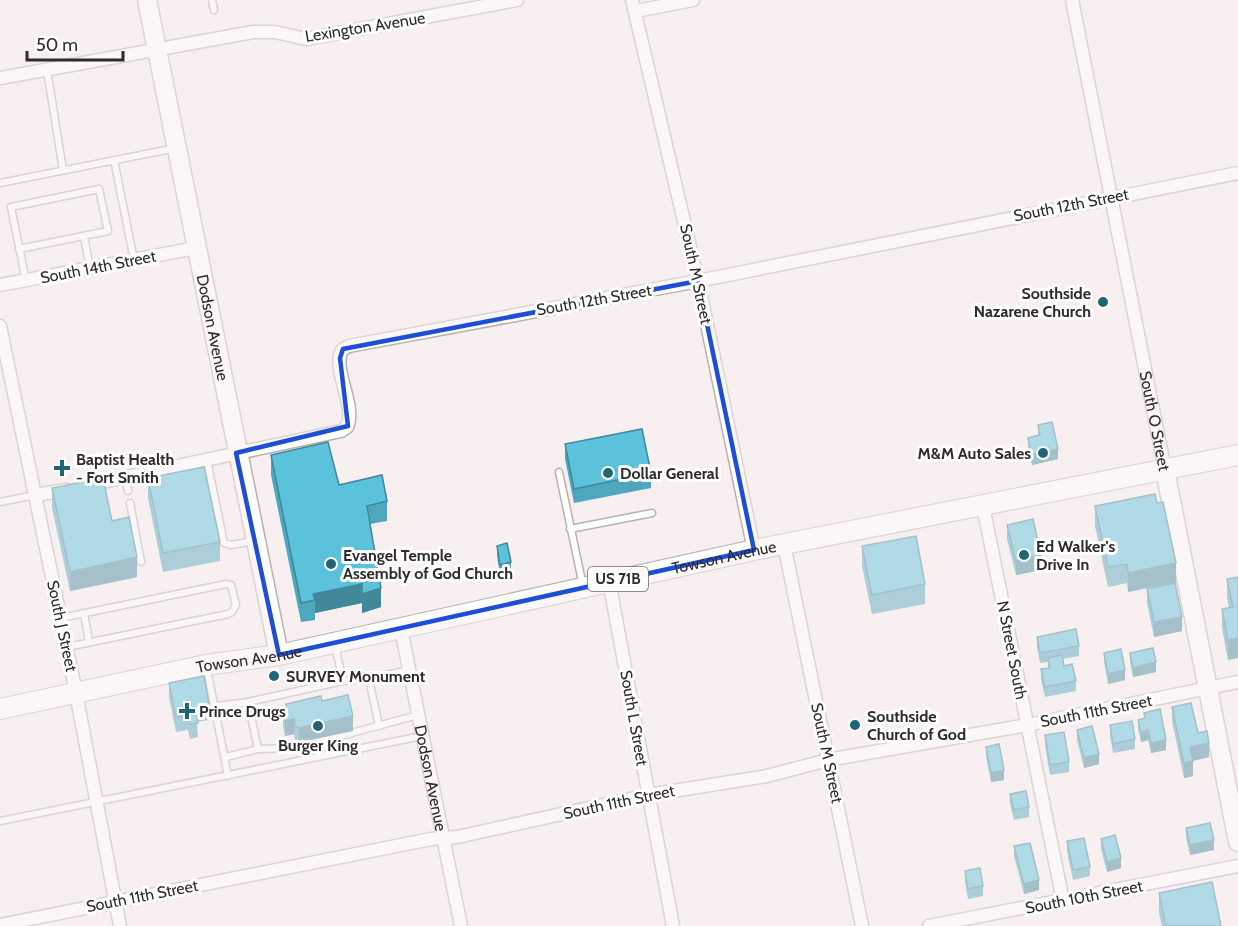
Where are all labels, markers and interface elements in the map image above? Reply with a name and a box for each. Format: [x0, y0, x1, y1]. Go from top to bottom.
street label: Lexington Avenue [304, 8, 426, 46]
scale bar [27, 24, 123, 62]
text: 50 m [36, 34, 78, 56]
street label: South 12th Street [1012, 184, 1131, 225]
street label: South M Street [676, 222, 716, 326]
street label: South 14th Street [39, 246, 158, 288]
street label: Dodson Avenue [193, 273, 233, 382]
street label: South 12th Street [535, 280, 654, 319]
place label: Southside Nazarene Church [974, 284, 1091, 321]
marker: Southside Nazarene Church [1096, 295, 1110, 309]
street label: South O Street [1136, 369, 1175, 473]
place label: M&M Auto Sales [918, 444, 1031, 463]
marker: M&M Auto Sales [1036, 446, 1050, 460]
place label: Baptist Health - Fort Smith [76, 450, 174, 487]
marker: Baptist Health - Fort Smith [53, 459, 71, 477]
place label: Dollar General [620, 464, 719, 483]
marker: Dollar General [601, 466, 615, 480]
street label: Towson Avenue [670, 536, 778, 577]
place label: Ed Walker's Drive In [1036, 537, 1115, 574]
place label: Evangel Temple Assembly of God Church [343, 546, 513, 583]
marker: Ed Walker's Drive In [1017, 548, 1031, 562]
marker: Evangel Temple Assembly of God Church [324, 557, 338, 571]
road number: US 71B [588, 567, 648, 591]
street label: South J Street [43, 579, 81, 674]
street label: N Street South [993, 599, 1031, 701]
street label: Towson Avenue [194, 641, 303, 676]
place label: SURVEY Monument [286, 667, 426, 686]
marker: SURVEY Monument [267, 669, 281, 683]
street label: South L Street [616, 669, 652, 768]
street label: South 11th Street [1039, 691, 1154, 731]
street label: South M Street [807, 701, 847, 805]
place label: Prince Drugs [199, 702, 286, 721]
marker: Prince Drugs [180, 704, 194, 718]
place label: Southside Church of God [867, 707, 966, 744]
marker: Southside Church of God [848, 718, 862, 732]
marker: Burger King [311, 719, 325, 733]
street label: Dodson Avenue [411, 723, 451, 833]
place label: Burger King [278, 736, 358, 755]
street label: South 11th Street [562, 781, 677, 823]
street label: South 11th Street [85, 876, 200, 916]
street label: South 10th Street [1024, 876, 1145, 918]

